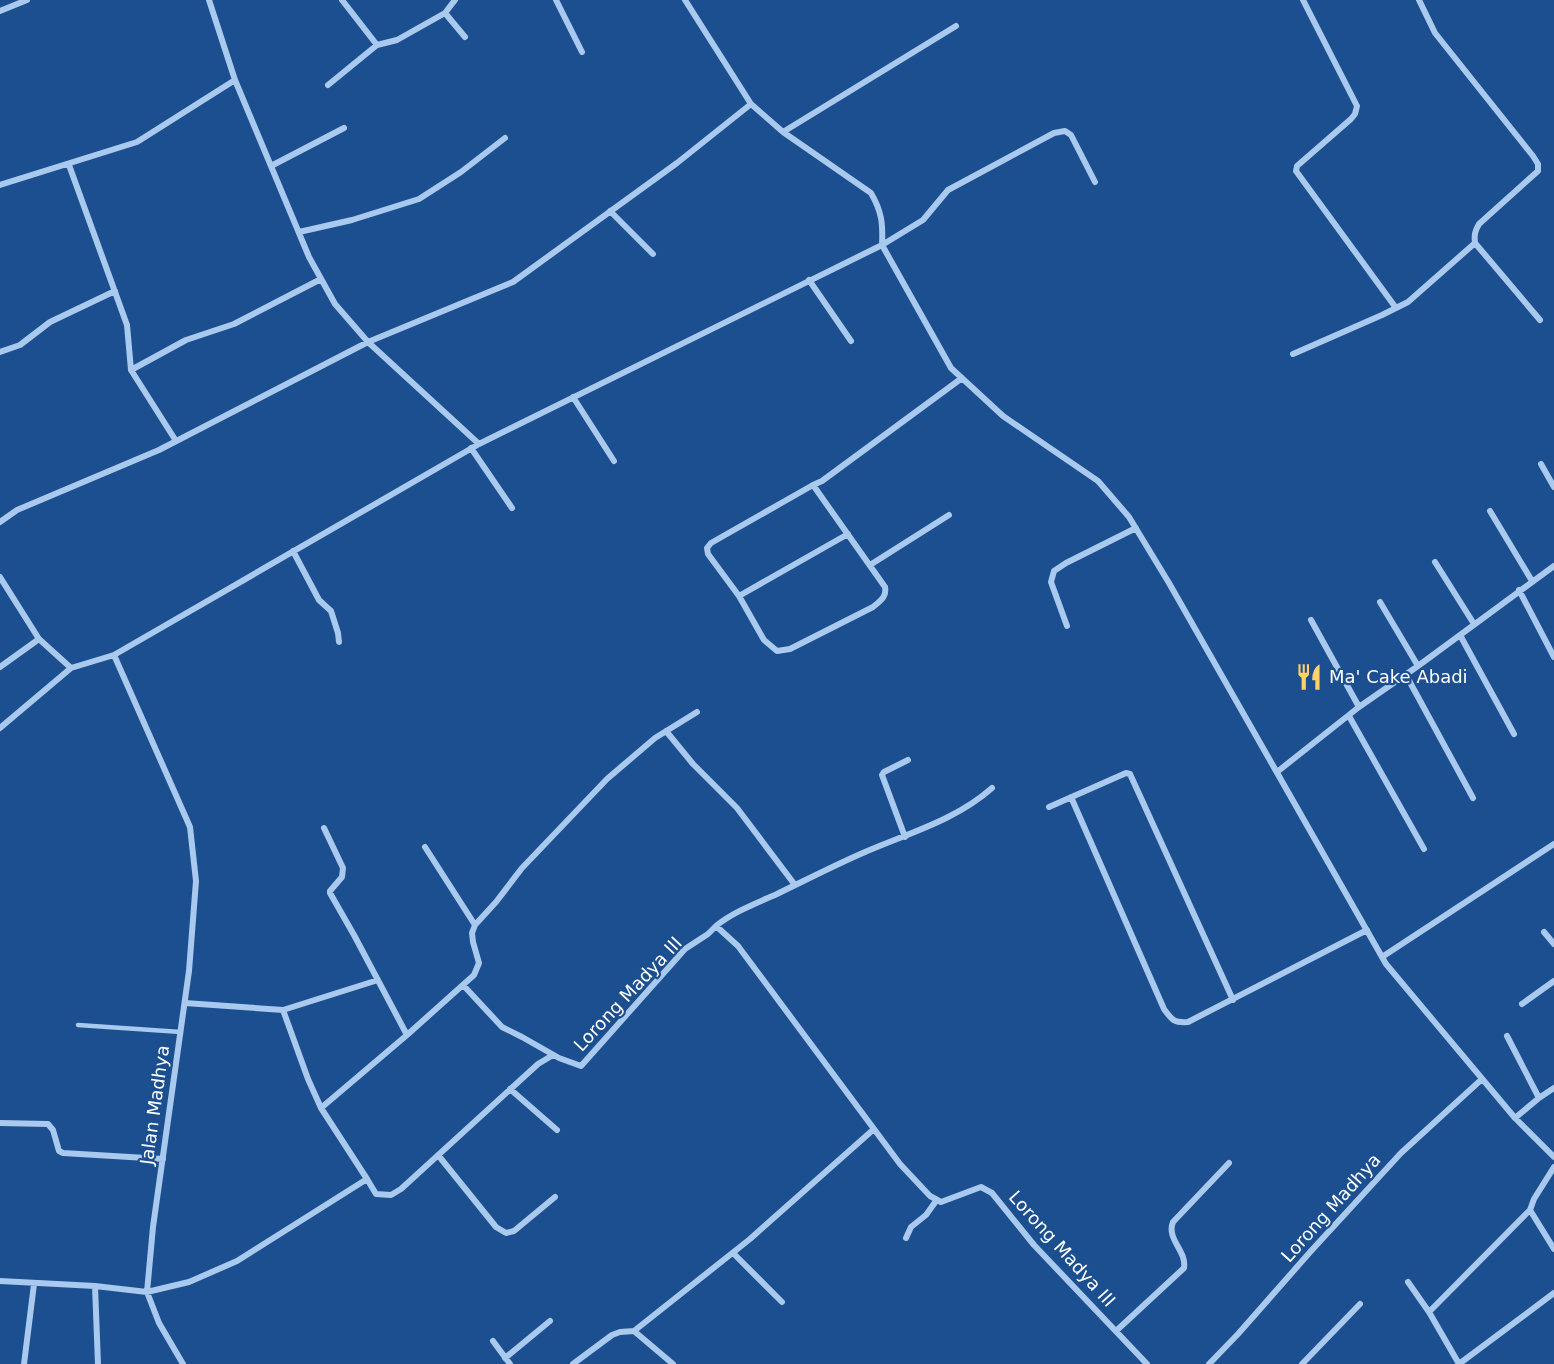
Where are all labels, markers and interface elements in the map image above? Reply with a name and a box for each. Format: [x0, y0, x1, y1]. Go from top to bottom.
restaurant icon: Ma' Cake Abadi [1294, 662, 1324, 692]
place label: Ma' Cake Abadi [1329, 666, 1468, 687]
street label: Lorong Madya III [569, 932, 686, 1055]
street label: Jalan Madhya [136, 1044, 173, 1167]
street label: Lorong Madhya [1277, 1149, 1385, 1266]
street label: Lorong Madya III [1005, 1186, 1120, 1311]

